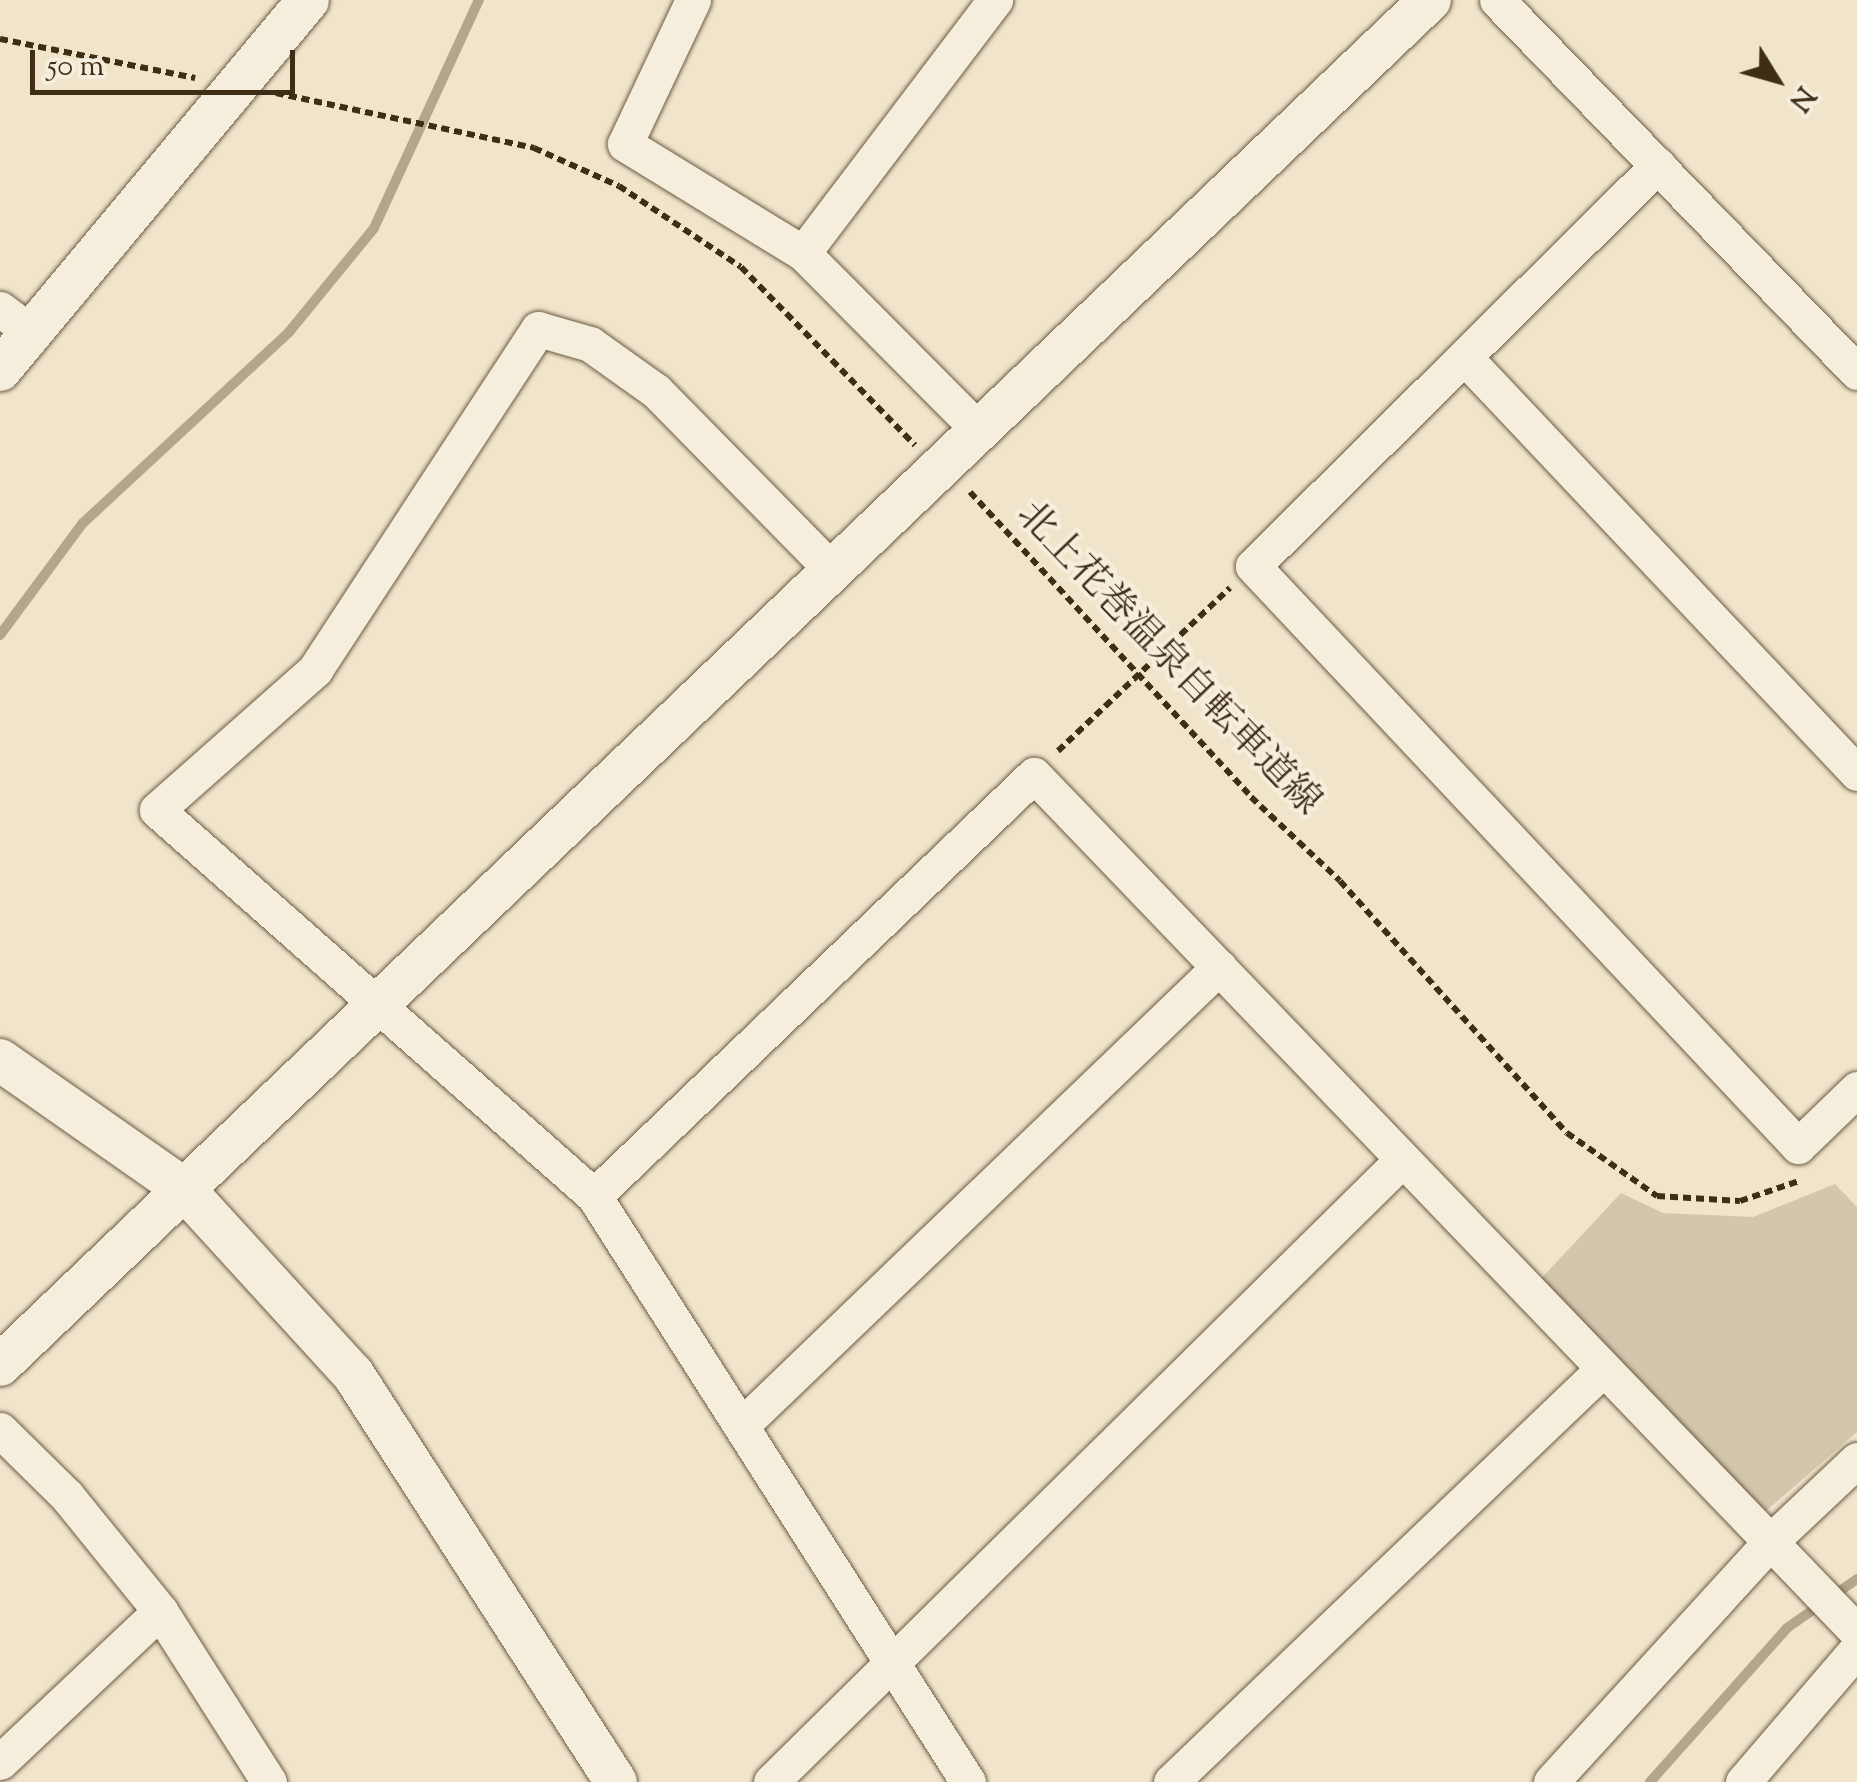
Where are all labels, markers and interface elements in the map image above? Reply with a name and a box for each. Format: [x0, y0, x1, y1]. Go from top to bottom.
scale bar [35, 30, 300, 92]
north arrow [1727, 30, 1827, 130]
text: 50 m [47, 46, 104, 89]
text: N [1778, 77, 1824, 119]
street label: 北上花巻温泉自転車道線 [1005, 494, 1329, 826]

